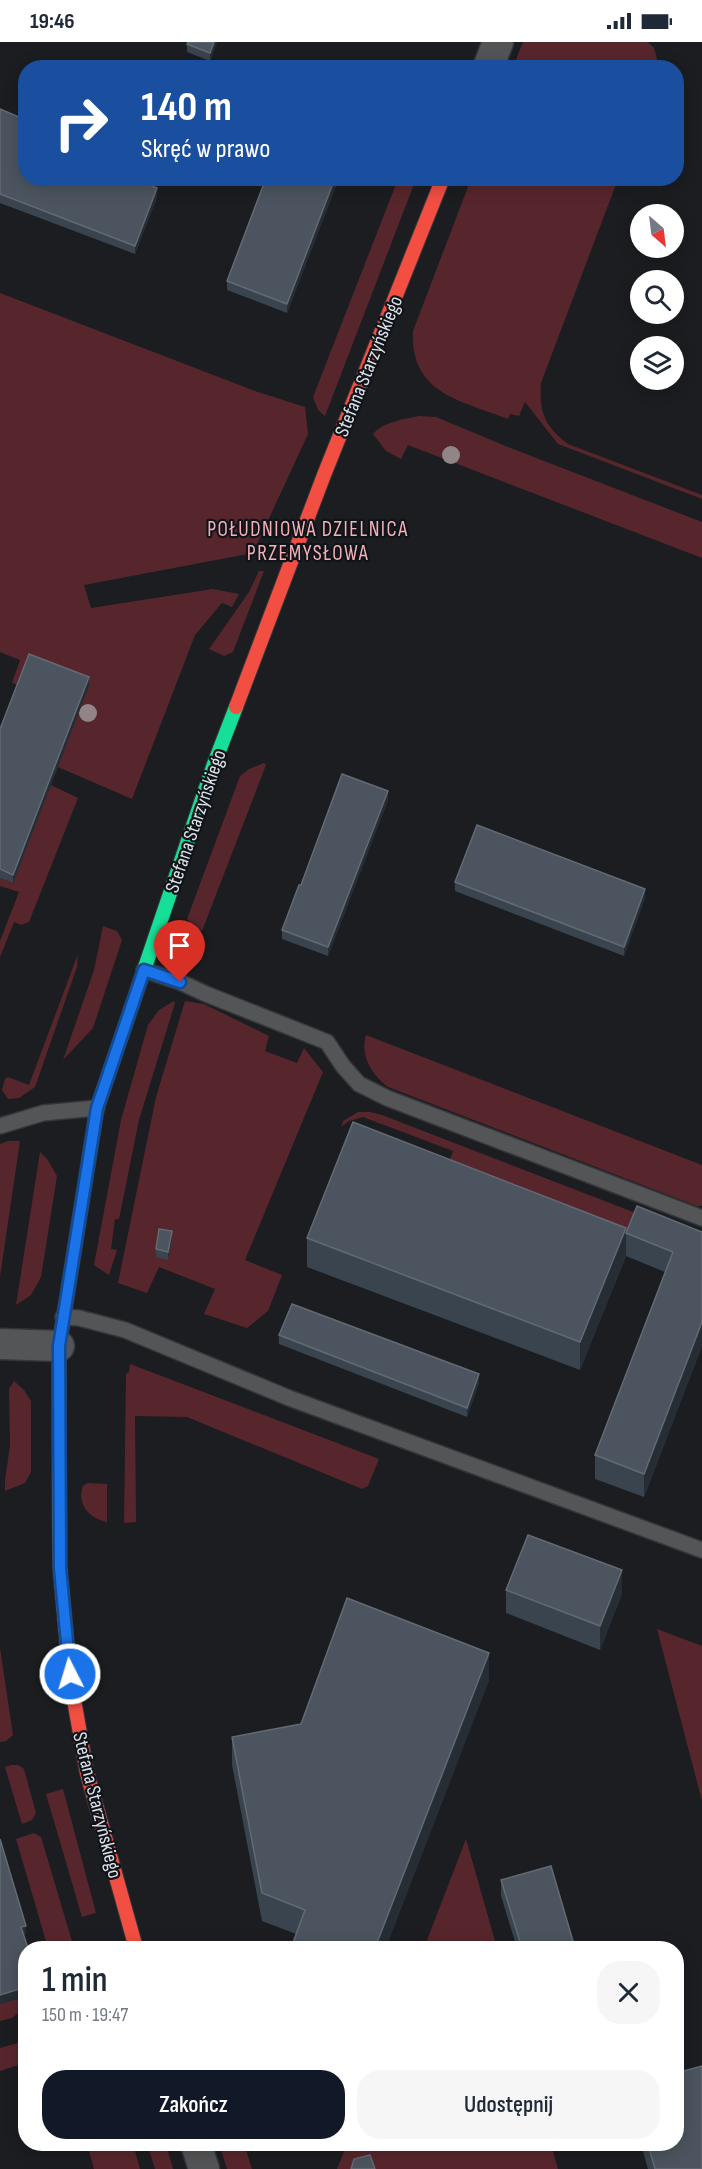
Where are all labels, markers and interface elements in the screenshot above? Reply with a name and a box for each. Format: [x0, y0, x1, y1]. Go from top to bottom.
text: 19:46 [30, 8, 75, 35]
text: 140 m [141, 82, 232, 133]
icon: right [42, 84, 120, 162]
text: Skręć w prawo [141, 133, 271, 165]
north arrow [630, 204, 684, 258]
map controls [630, 204, 684, 390]
button: search [630, 270, 684, 324]
street label: Stefana Starzyńskiego [330, 293, 408, 440]
button: layers [630, 336, 684, 390]
district label: POŁUDNIOWA DZIELNICA PRZEMYSŁOWA [207, 517, 409, 566]
street label: Stefana Starzyńskiego [160, 747, 232, 896]
pin [154, 920, 205, 982]
icon: arrive [163, 929, 196, 962]
position arrow [38, 1642, 102, 1706]
street label: Stefana Starzyńskiego [67, 1730, 127, 1881]
text: 1 min [42, 1959, 107, 2002]
button: close [597, 1961, 660, 2024]
text: 150 m · 19:47 [42, 2003, 128, 2027]
button: Zakończ [42, 2070, 345, 2139]
button: Udostępnij [357, 2070, 660, 2139]

